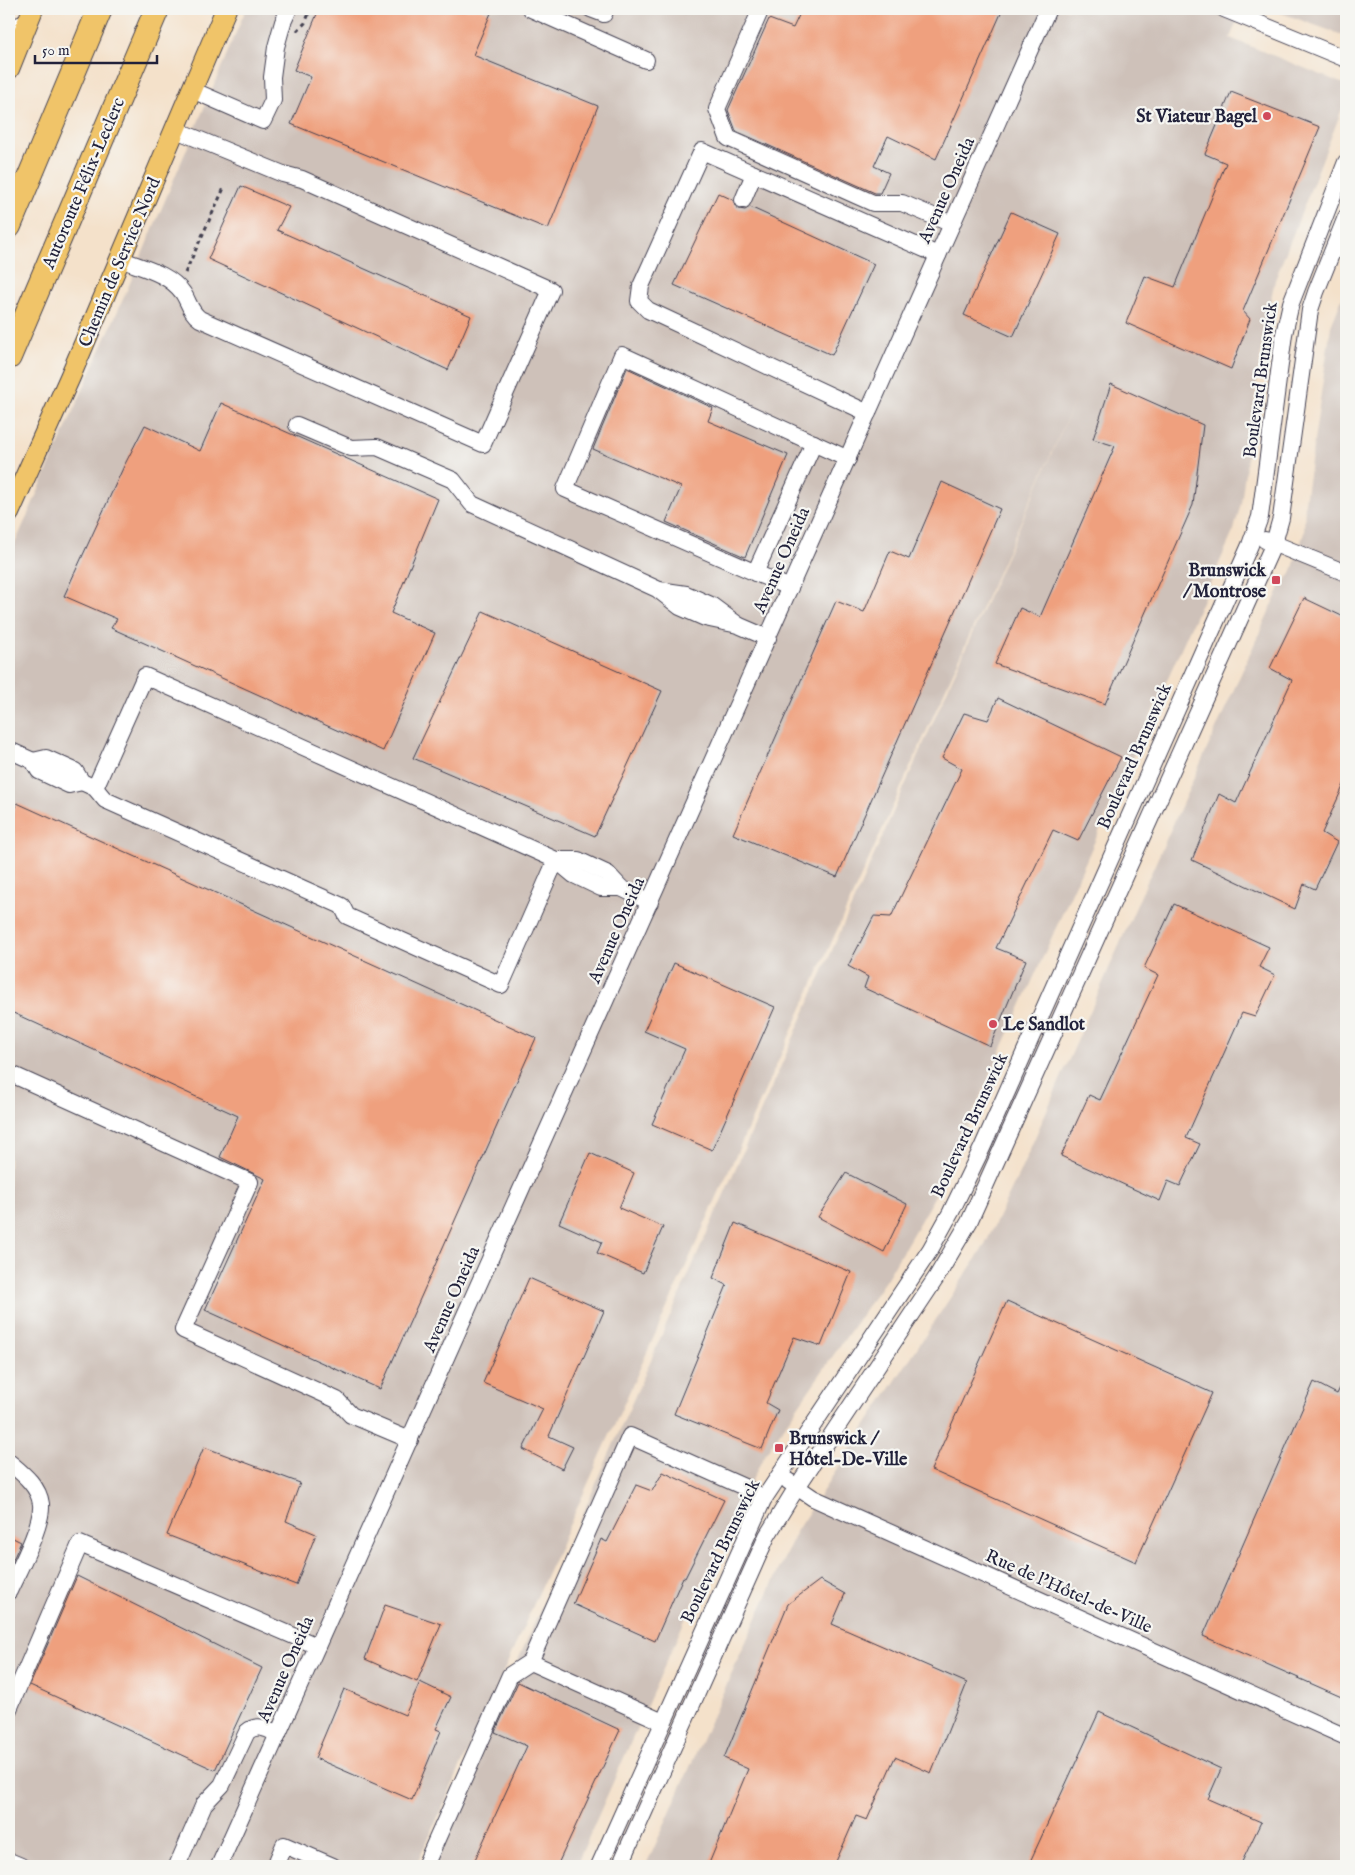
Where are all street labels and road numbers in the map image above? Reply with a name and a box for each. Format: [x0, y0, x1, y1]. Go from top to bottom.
street label: Autoroute Félix-Leclerc [37, 94, 131, 274]
street label: Avenue Oneida [913, 134, 981, 248]
street label: Chemin de Service Nord [74, 174, 167, 351]
street label: Boulevard Brunswick [1239, 300, 1284, 460]
street label: Avenue Oneida [748, 504, 816, 618]
street label: Boulevard Brunswick [1093, 680, 1178, 833]
street label: Avenue Oneida [583, 874, 651, 988]
street label: Boulevard Brunswick [927, 1049, 1014, 1202]
street label: Avenue Oneida [418, 1243, 486, 1357]
street label: Boulevard Brunswick [676, 1475, 766, 1627]
street label: Rue de l'Hôtel-de-Ville [981, 1545, 1155, 1640]
street label: Avenue Oneida [252, 1613, 320, 1727]

